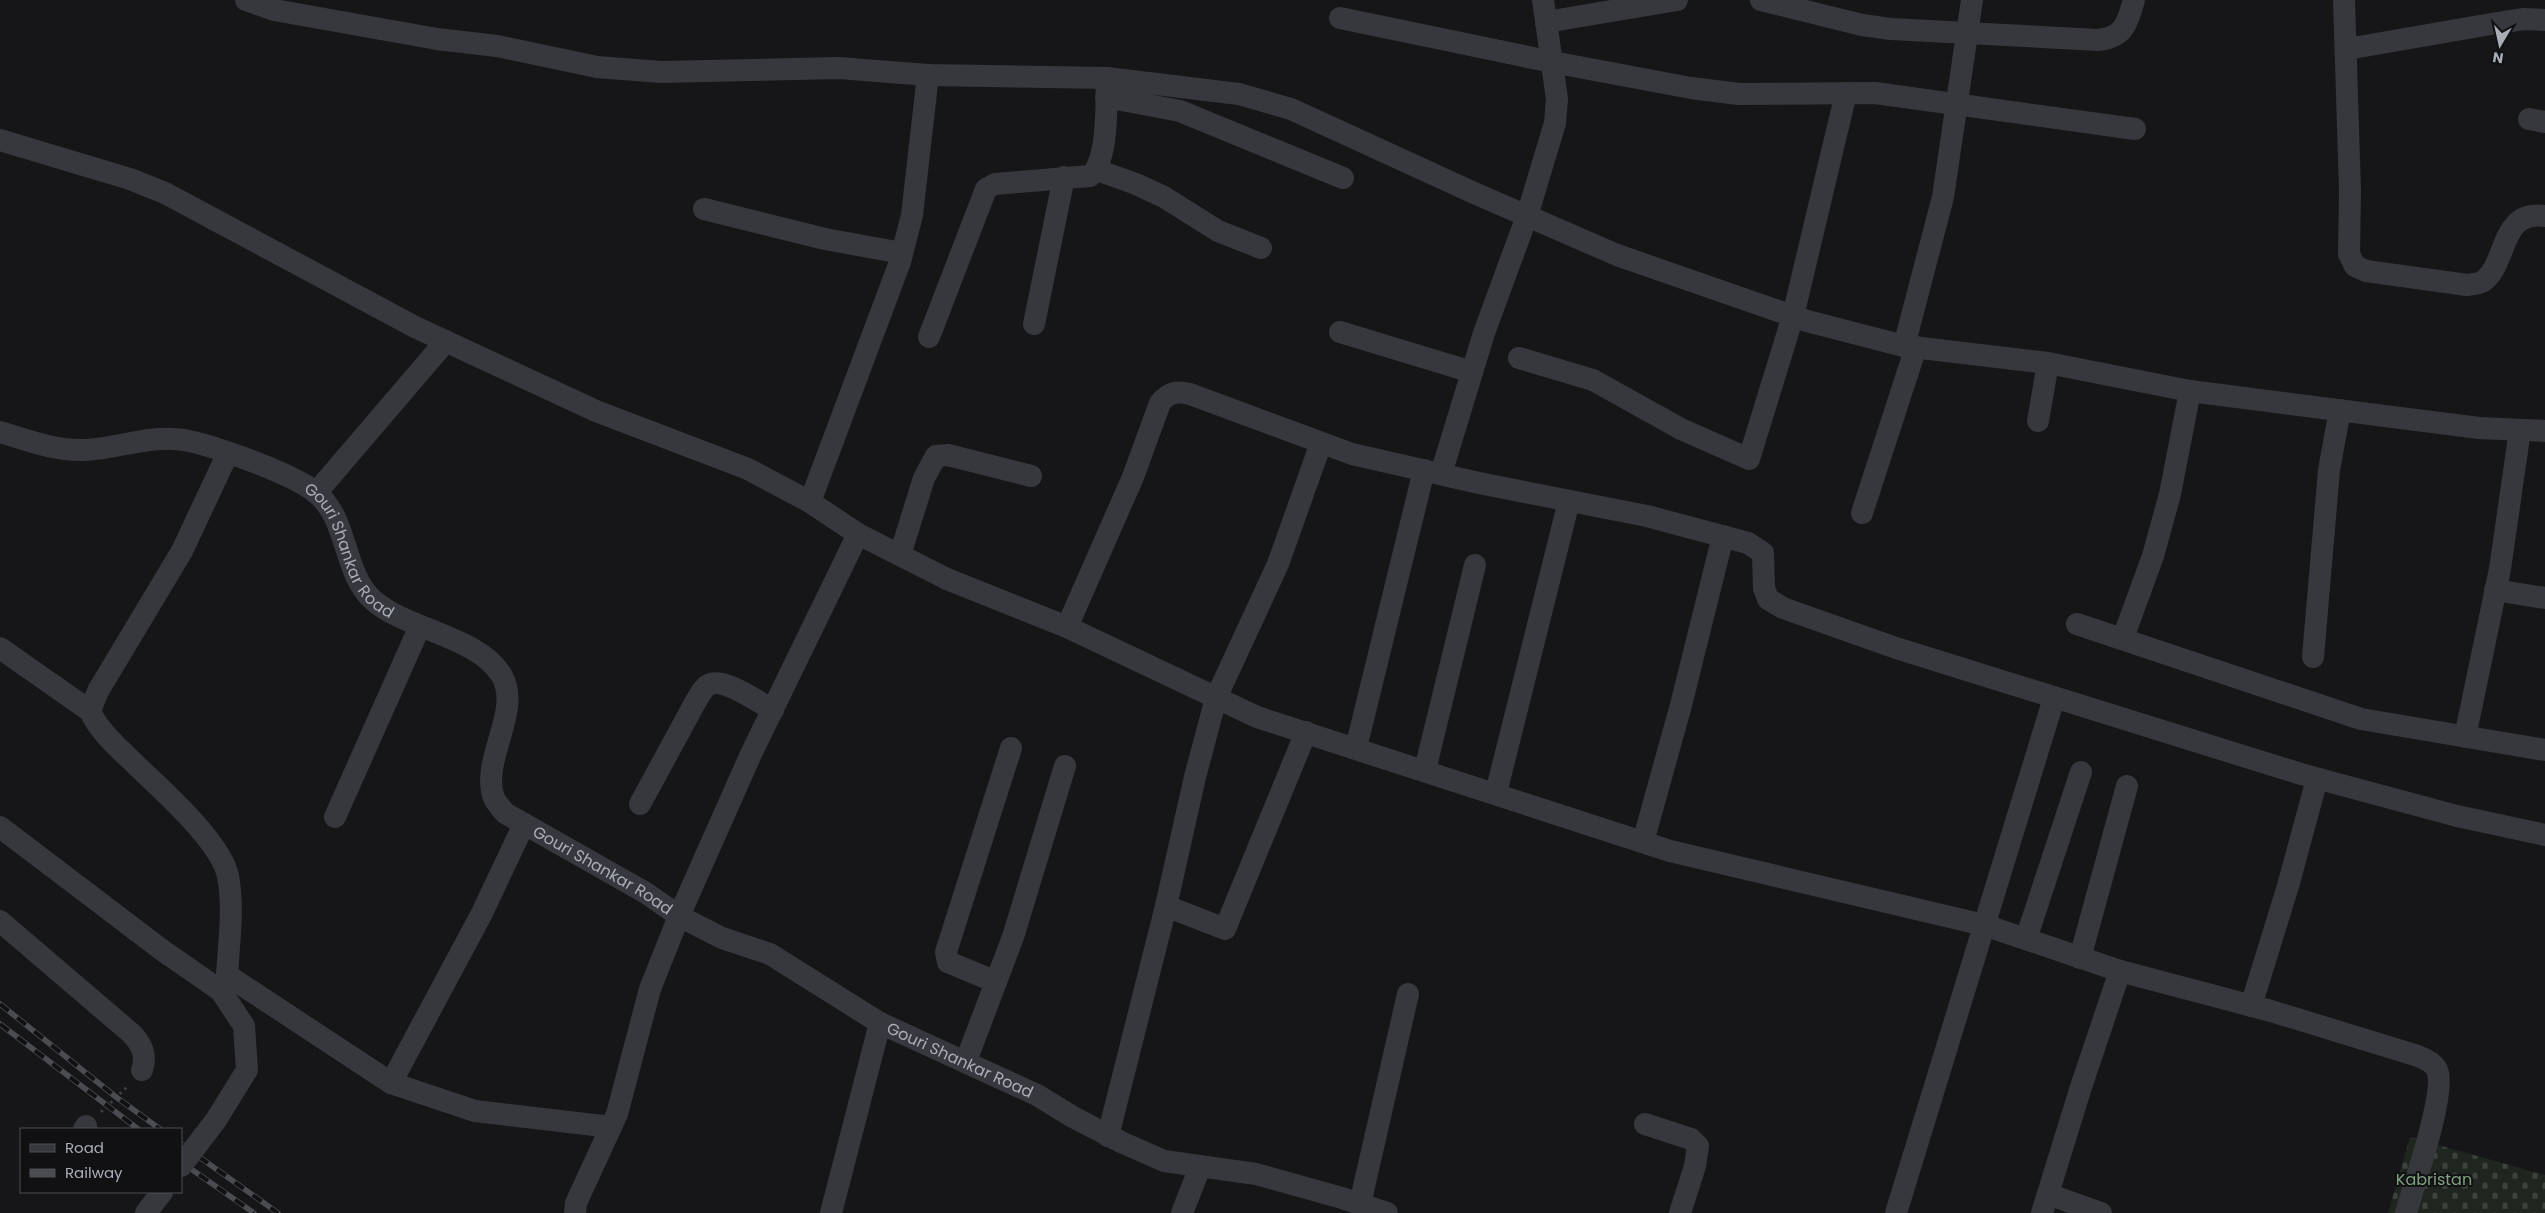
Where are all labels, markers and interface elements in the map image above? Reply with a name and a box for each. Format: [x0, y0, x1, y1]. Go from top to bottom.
north arrow [2475, 20, 2525, 70]
text: N [2491, 47, 2505, 69]
street label: Gouri Shankar Road [300, 477, 398, 624]
street label: Gouri Shankar Road [529, 820, 677, 920]
street label: Gouri Shankar Road [883, 1017, 1037, 1104]
legend [20, 1128, 182, 1193]
text: Road [65, 1137, 104, 1158]
text: Railway [65, 1162, 123, 1183]
park label: Kabristan [2396, 1168, 2472, 1191]

